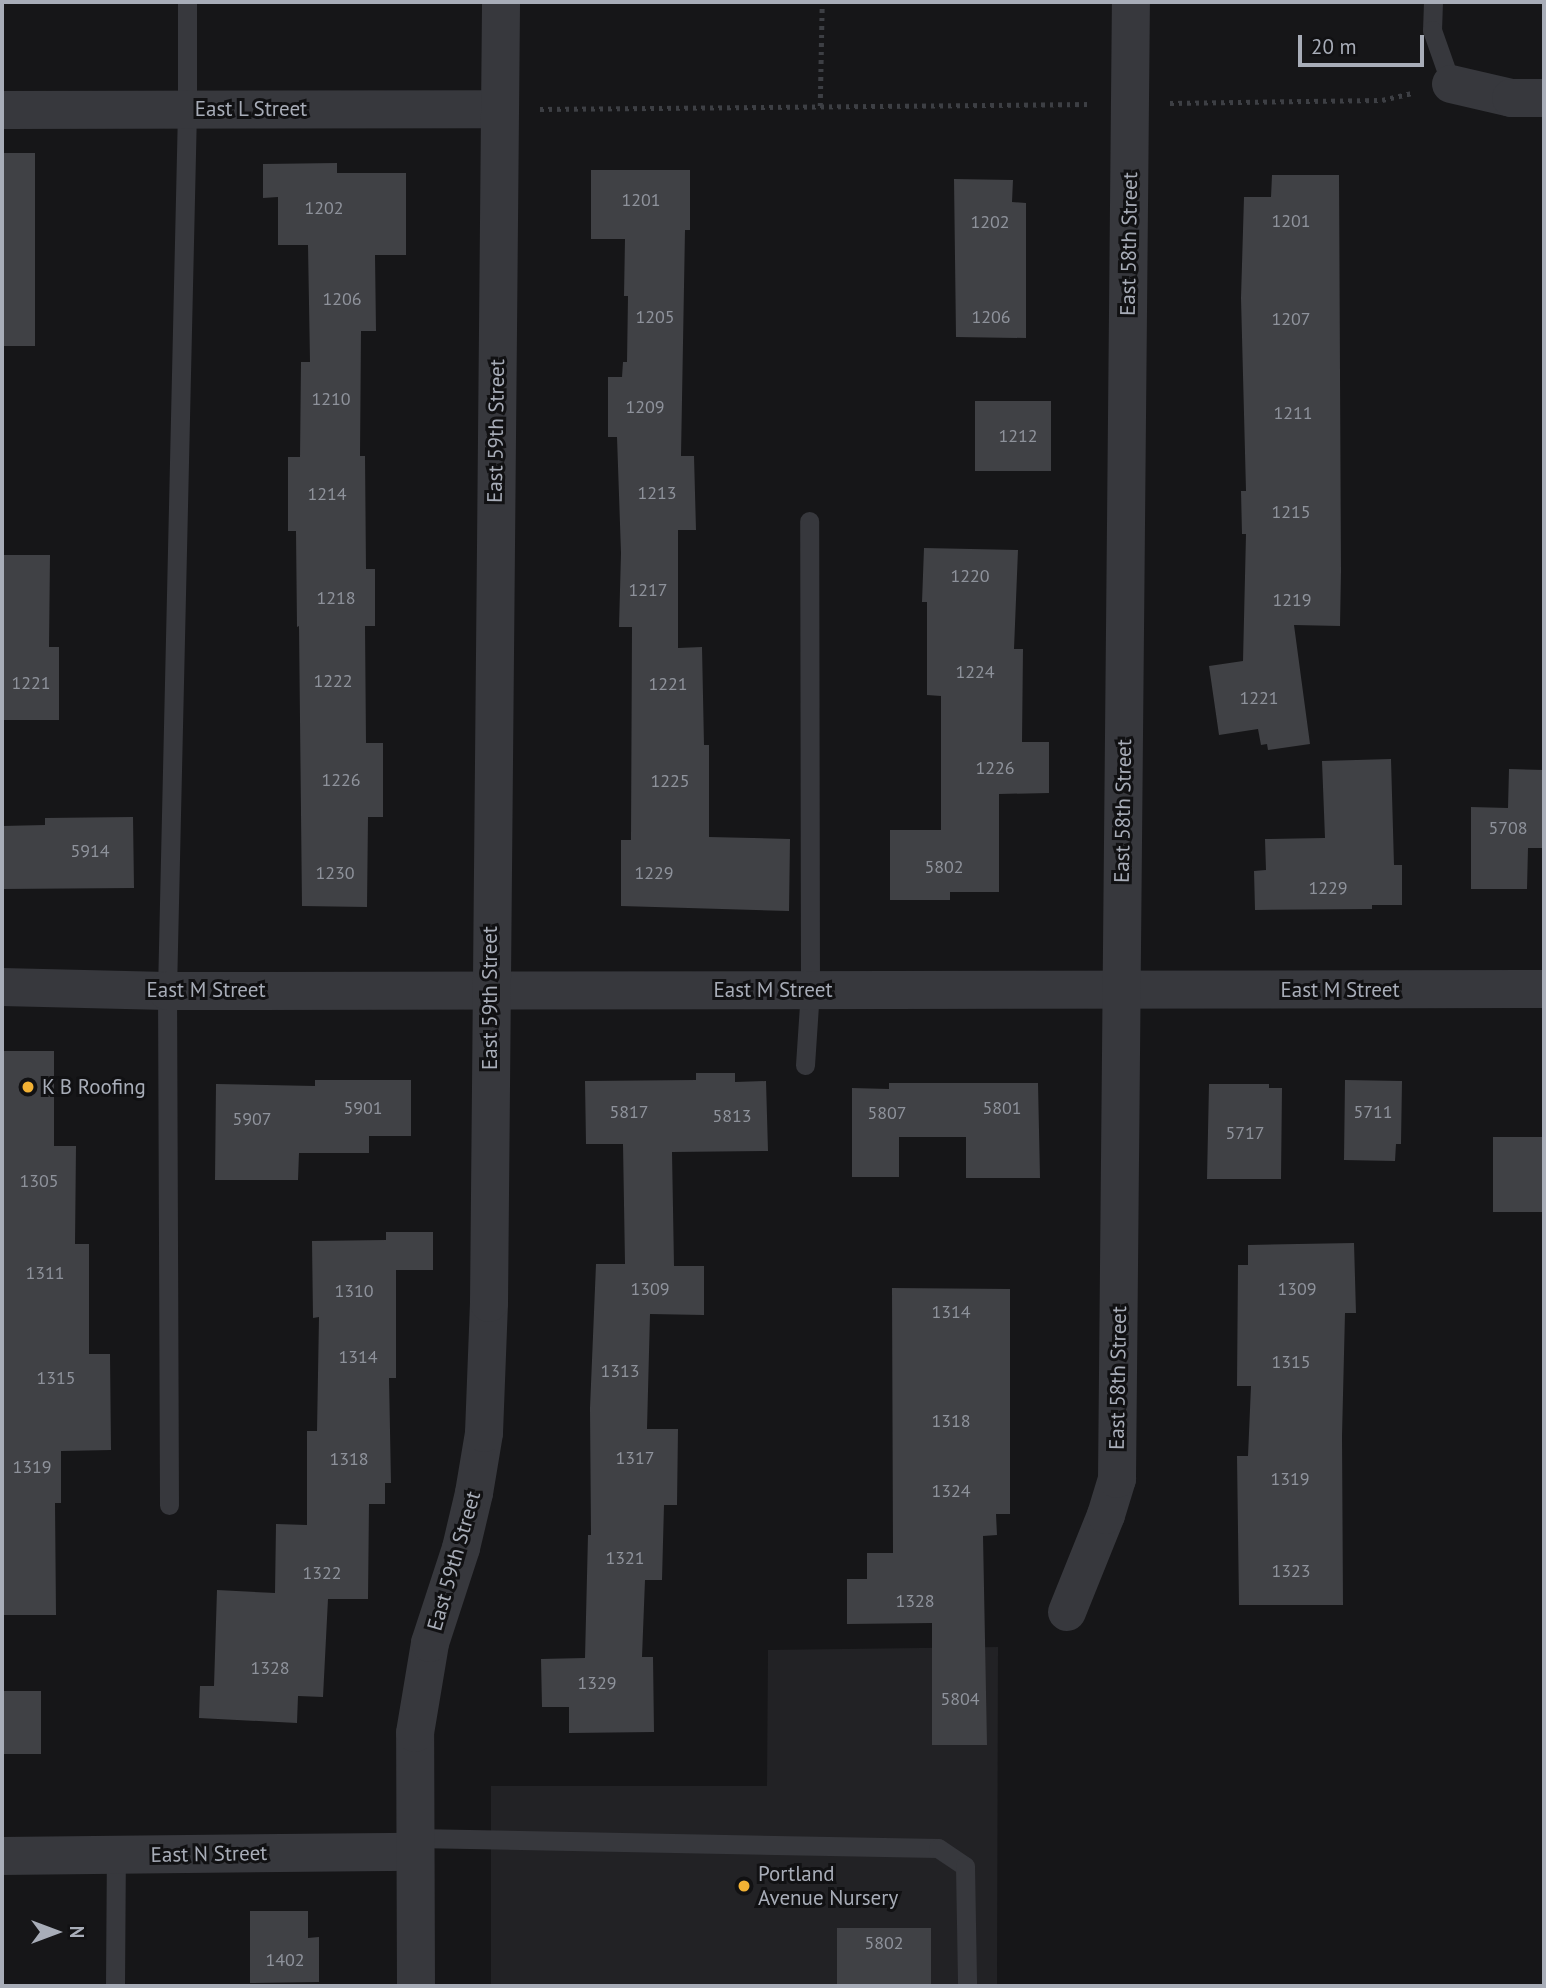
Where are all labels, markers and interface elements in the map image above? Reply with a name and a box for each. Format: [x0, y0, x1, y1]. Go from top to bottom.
scale bar [1301, 21, 1427, 65]
text: 20 m [1311, 33, 1357, 60]
street label: East L Street [194, 96, 308, 122]
street label: East 58th Street [1115, 172, 1143, 316]
house number: 1201 [621, 189, 661, 211]
house number: 1202 [304, 197, 344, 219]
house number: 1201 [1271, 210, 1311, 232]
house number: 1202 [970, 211, 1010, 233]
house number: 1206 [322, 288, 362, 310]
house number: 1205 [635, 306, 675, 328]
house number: 1206 [971, 306, 1011, 328]
house number: 1207 [1271, 308, 1311, 330]
street label: East 59th Street [482, 359, 510, 503]
house number: 1210 [311, 388, 351, 410]
house number: 1209 [625, 396, 665, 418]
house number: 1211 [1273, 402, 1313, 424]
house number: 1212 [998, 425, 1038, 447]
house number: 1213 [637, 482, 677, 504]
house number: 1214 [307, 483, 347, 505]
house number: 1215 [1271, 501, 1311, 523]
house number: 1220 [950, 565, 990, 587]
house number: 1217 [628, 579, 668, 601]
house number: 1218 [316, 587, 356, 609]
house number: 1219 [1272, 589, 1312, 611]
house number: 1224 [955, 661, 995, 683]
house number: 1222 [313, 670, 353, 692]
house number: 1221 [11, 672, 51, 694]
house number: 1221 [648, 673, 688, 695]
house number: 1221 [1239, 687, 1279, 709]
street label: East 58th Street [1109, 739, 1137, 883]
house number: 1226 [975, 757, 1015, 779]
house number: 1226 [321, 769, 361, 791]
house number: 1225 [650, 770, 690, 792]
house number: 5708 [1488, 817, 1528, 839]
house number: 5914 [70, 840, 110, 862]
house number: 5802 [924, 856, 964, 878]
house number: 1230 [315, 862, 355, 884]
house number: 1229 [634, 862, 674, 884]
house number: 1229 [1308, 877, 1348, 899]
street label: East 59th Street [477, 926, 503, 1070]
street label: East M Street [146, 977, 266, 1003]
street label: East M Street [713, 977, 833, 1003]
street label: East M Street [1280, 977, 1400, 1003]
place label: K B Roofing [42, 1074, 146, 1100]
marker: K B Roofing [20, 1079, 36, 1095]
house number: 5901 [343, 1097, 383, 1119]
house number: 5801 [982, 1097, 1022, 1119]
house number: 5817 [609, 1101, 649, 1123]
house number: 5711 [1353, 1101, 1393, 1123]
house number: 5807 [867, 1102, 907, 1124]
house number: 5813 [712, 1105, 752, 1127]
house number: 5907 [232, 1108, 272, 1130]
house number: 5717 [1225, 1122, 1265, 1144]
house number: 1305 [19, 1170, 59, 1192]
house number: 1311 [25, 1262, 65, 1284]
house number: 1309 [630, 1278, 670, 1300]
house number: 1309 [1277, 1278, 1317, 1300]
house number: 1310 [334, 1280, 374, 1302]
house number: 1314 [931, 1301, 971, 1323]
street label: East 58th Street [1104, 1306, 1132, 1450]
house number: 1314 [338, 1346, 378, 1368]
house number: 1315 [1271, 1351, 1311, 1373]
house number: 1313 [600, 1360, 640, 1382]
house number: 1315 [36, 1367, 76, 1389]
house number: 1318 [931, 1410, 971, 1432]
house number: 1317 [615, 1447, 655, 1469]
house number: 1318 [329, 1448, 369, 1470]
house number: 1319 [12, 1456, 52, 1478]
house number: 1319 [1270, 1468, 1310, 1490]
house number: 1324 [931, 1480, 971, 1502]
street label: East 59th Street [422, 1488, 486, 1634]
house number: 1321 [605, 1547, 645, 1569]
house number: 1323 [1271, 1560, 1311, 1582]
house number: 1322 [302, 1562, 342, 1584]
house number: 1328 [895, 1590, 935, 1612]
house number: 1328 [250, 1657, 290, 1679]
house number: 1329 [577, 1672, 617, 1694]
house number: 5804 [940, 1688, 980, 1710]
street label: East N Street [150, 1840, 268, 1868]
place label: Portland Avenue Nursery [758, 1861, 898, 1911]
marker: Portland Avenue Nursery [736, 1878, 752, 1894]
north arrow [21, 1897, 91, 1967]
text: N [65, 1926, 89, 1938]
house number: 5802 [864, 1932, 904, 1954]
house number: 1402 [265, 1949, 305, 1971]

